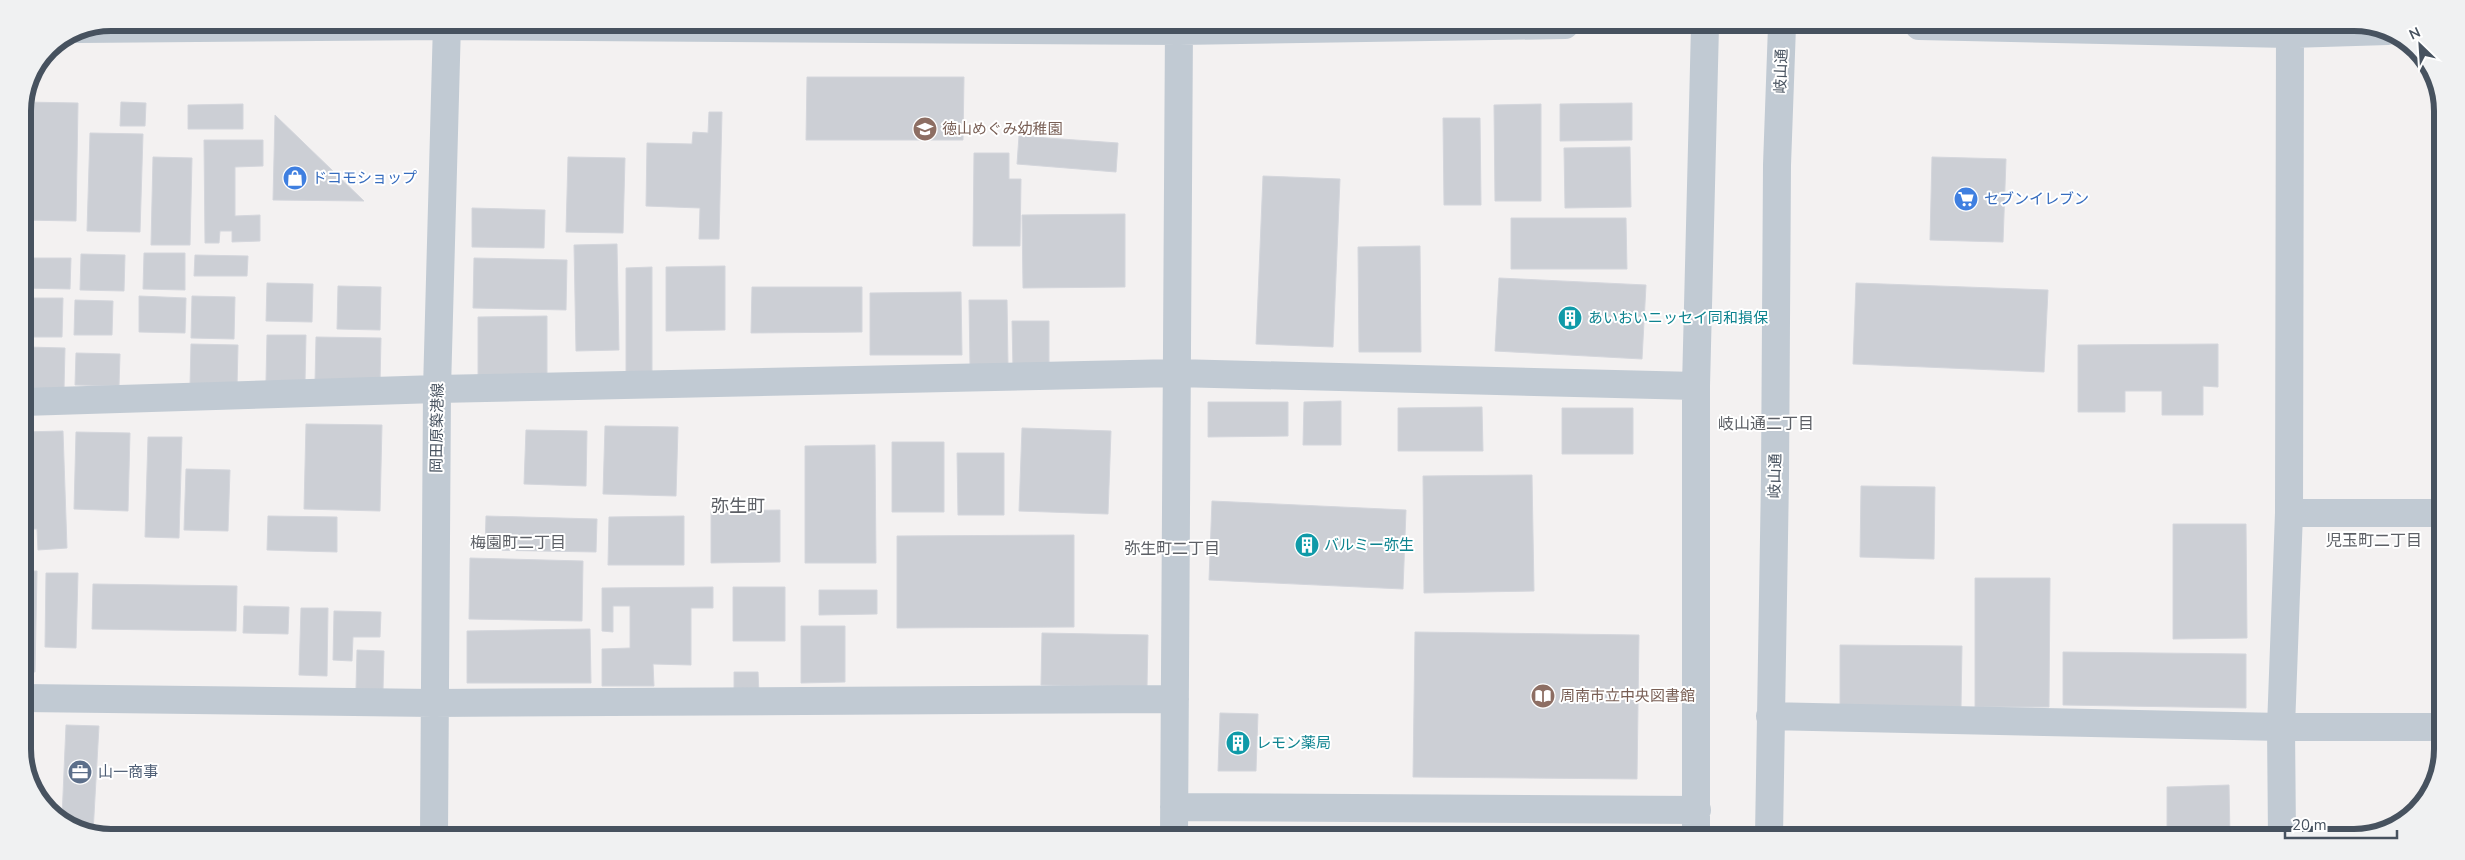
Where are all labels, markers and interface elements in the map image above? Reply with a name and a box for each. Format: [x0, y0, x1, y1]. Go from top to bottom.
north arrow [2395, 20, 2445, 70]
text: N [2406, 23, 2423, 44]
street label: 岐山通 [1770, 48, 1792, 94]
school or university icon: 徳山めぐみ幼稚園 [912, 116, 938, 142]
place label: 徳山めぐみ幼稚園 [942, 119, 1062, 139]
shop icon: ドコモショップ [282, 165, 308, 191]
place label: ドコモショップ [312, 168, 417, 188]
supermarket icon: セブンイレブン [1953, 186, 1979, 212]
place label: セブンイレブン [1984, 189, 2089, 209]
building icon: あいおいニッセイ同和損保 [1557, 305, 1583, 331]
place label: あいおいニッセイ同和損保 [1588, 308, 1768, 328]
street label: 岡田原築港線 [426, 383, 448, 473]
district label: 岐山通二丁目 [1718, 413, 1814, 435]
street label: 岐山通 [1765, 453, 1785, 499]
district label: 弥生町 [711, 494, 765, 518]
district label: 児玉町二丁目 [2326, 530, 2422, 552]
district label: 梅園町二丁目 [470, 532, 566, 554]
building icon: バルミー弥生 [1294, 532, 1320, 558]
place label: バルミー弥生 [1324, 535, 1414, 555]
district label: 弥生町二丁目 [1124, 538, 1220, 560]
library icon: 周南市立中央図書館 [1530, 683, 1556, 709]
place label: 周南市立中央図書館 [1560, 686, 1695, 706]
building icon: レモン薬局 [1225, 730, 1251, 756]
place label: レモン薬局 [1256, 733, 1331, 753]
office icon: 山一商事 [67, 759, 93, 785]
place label: 山一商事 [98, 762, 158, 782]
scale bar [2285, 808, 2398, 840]
text: 20 m [2292, 815, 2327, 835]

